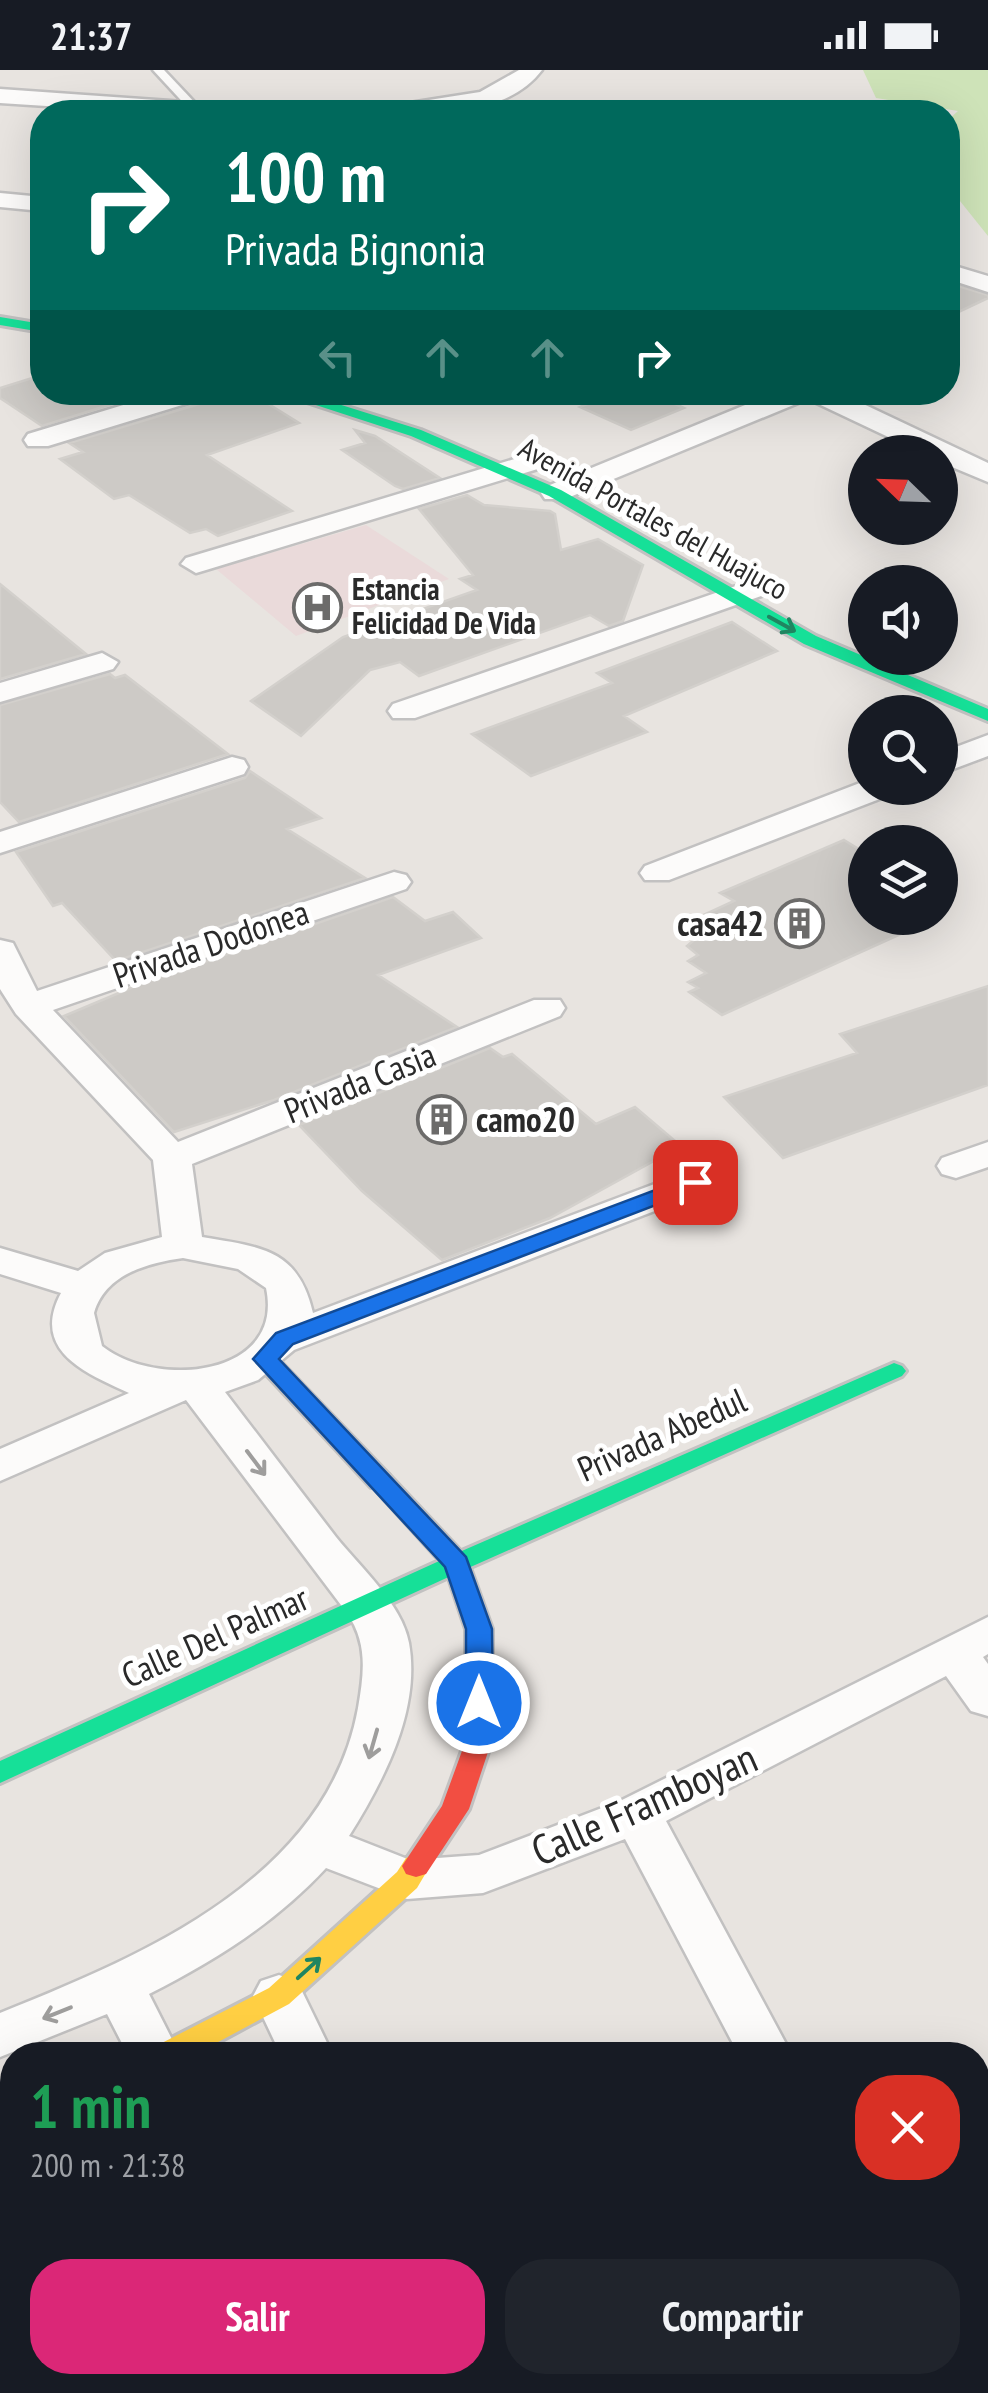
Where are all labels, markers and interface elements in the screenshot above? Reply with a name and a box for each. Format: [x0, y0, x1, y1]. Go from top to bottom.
text: 21:37 [50, 11, 132, 60]
text: 100 m [225, 131, 386, 221]
icon: right [60, 140, 190, 270]
text: Privada Bignonia [225, 219, 486, 277]
icon: left [310, 330, 365, 385]
icon: ahead [415, 330, 470, 385]
icon: ahead [520, 330, 575, 385]
icon: right [625, 330, 680, 385]
street label: Avenida Portales del Huajuco [512, 428, 795, 608]
north arrow [848, 435, 958, 545]
map controls [848, 435, 958, 935]
button: sound [848, 565, 958, 675]
place label: Estancia Felicidad De Vida [352, 569, 536, 642]
hospital icon: Estancia Felicidad De Vida [291, 581, 343, 633]
one-way arrow [766, 615, 796, 634]
button: search [848, 695, 958, 805]
button: layers [848, 825, 958, 935]
street label: Privada Dodonea [107, 888, 315, 998]
building icon: casa42 [773, 898, 825, 950]
place label: casa42 [677, 900, 764, 946]
street label: Privada Casia [277, 1031, 442, 1133]
building icon: camo20 [415, 1094, 467, 1146]
place label: camo20 [476, 1096, 575, 1142]
pin [653, 1140, 738, 1225]
icon: arrive [668, 1155, 723, 1210]
street label: Privada Abedul [570, 1376, 753, 1492]
one-way arrow [245, 1449, 266, 1476]
street label: Calle Del Palmar [114, 1574, 315, 1698]
position arrow [427, 1651, 531, 1755]
one-way arrow [363, 1727, 381, 1759]
street label: Calle Framboyan [522, 1729, 765, 1878]
one-way arrow [296, 1957, 321, 1980]
one-way arrow [43, 2005, 73, 2023]
text: 1 min [30, 2067, 151, 2145]
button: close [855, 2075, 960, 2180]
text: 200 m · 21:38 [30, 2144, 185, 2186]
button: Salir [30, 2259, 485, 2374]
button: Compartir [505, 2259, 960, 2374]

